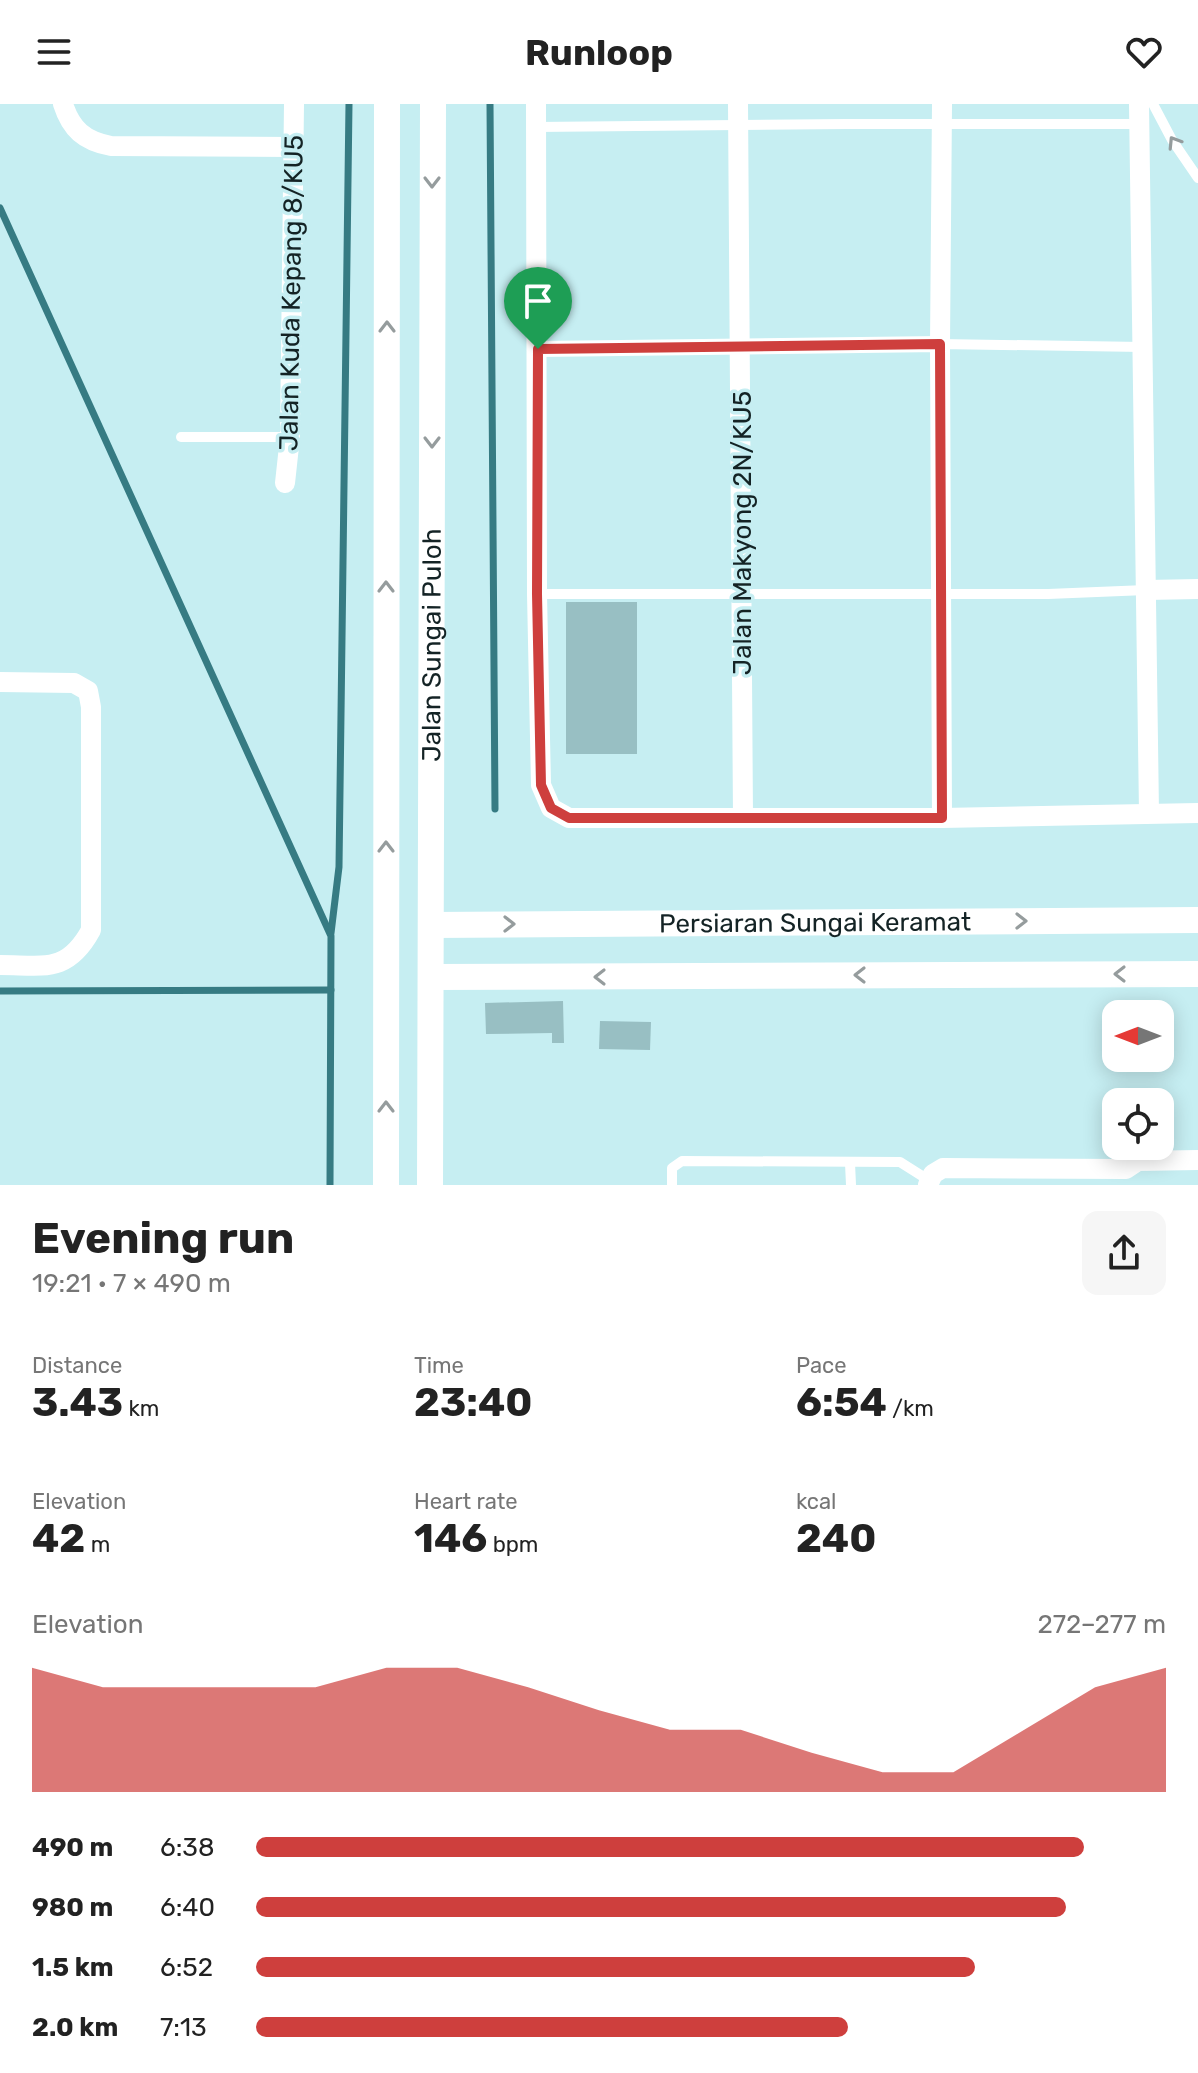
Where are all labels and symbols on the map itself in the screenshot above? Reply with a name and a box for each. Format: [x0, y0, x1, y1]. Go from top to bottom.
street label: Jalan Kuda Kepang 8/KU5 [273, 135, 310, 451]
one-way arrow [1168, 136, 1184, 151]
one-way arrow [423, 176, 441, 189]
pin [504, 267, 572, 349]
one-way arrow [378, 320, 396, 333]
street label: Jalan Makyong 2N/KU5 [727, 391, 758, 675]
one-way arrow [423, 436, 441, 449]
street label: Jalan Sungai Puloh [416, 528, 448, 762]
one-way arrow [377, 580, 395, 593]
one-way arrow [377, 840, 395, 853]
street label: Persiaran Sungai Keramat [659, 906, 971, 940]
one-way arrow [1015, 912, 1028, 930]
one-way arrow [503, 915, 516, 933]
one-way arrow [1113, 965, 1126, 983]
one-way arrow [853, 966, 866, 984]
one-way arrow [593, 968, 606, 985]
north arrow [1102, 1000, 1174, 1072]
one-way arrow [377, 1100, 395, 1113]

